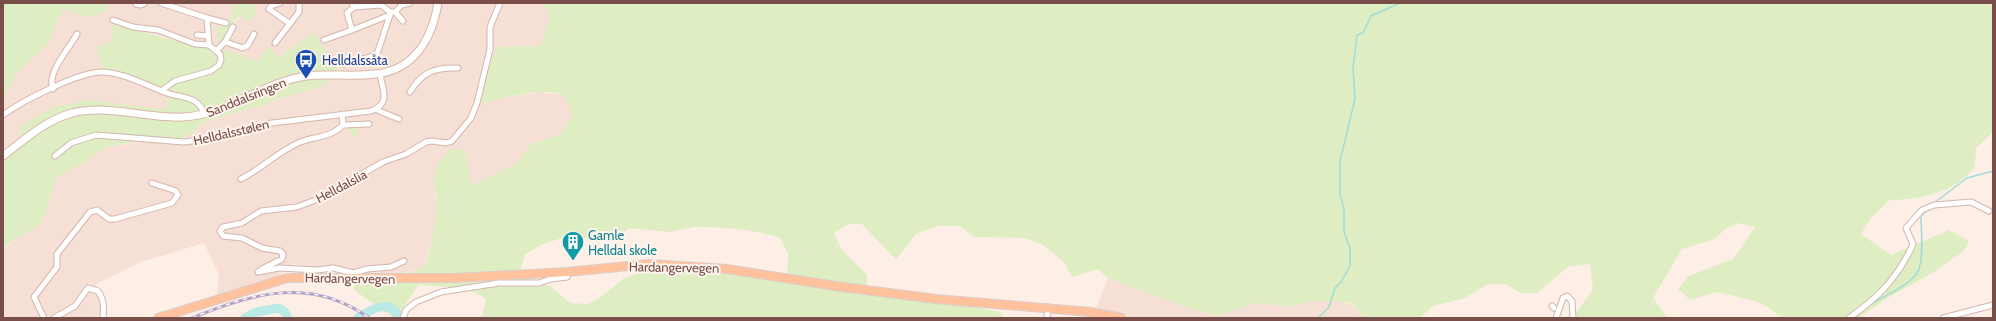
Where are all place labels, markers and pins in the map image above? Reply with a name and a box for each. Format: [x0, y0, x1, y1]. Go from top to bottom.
bus stop icon: Helldalssåta [293, 47, 319, 80]
place label: Helldalssåta [322, 52, 389, 68]
place label: Gamle Helldal skole [588, 227, 657, 258]
building icon: Gamle Helldal skole [560, 229, 586, 262]

